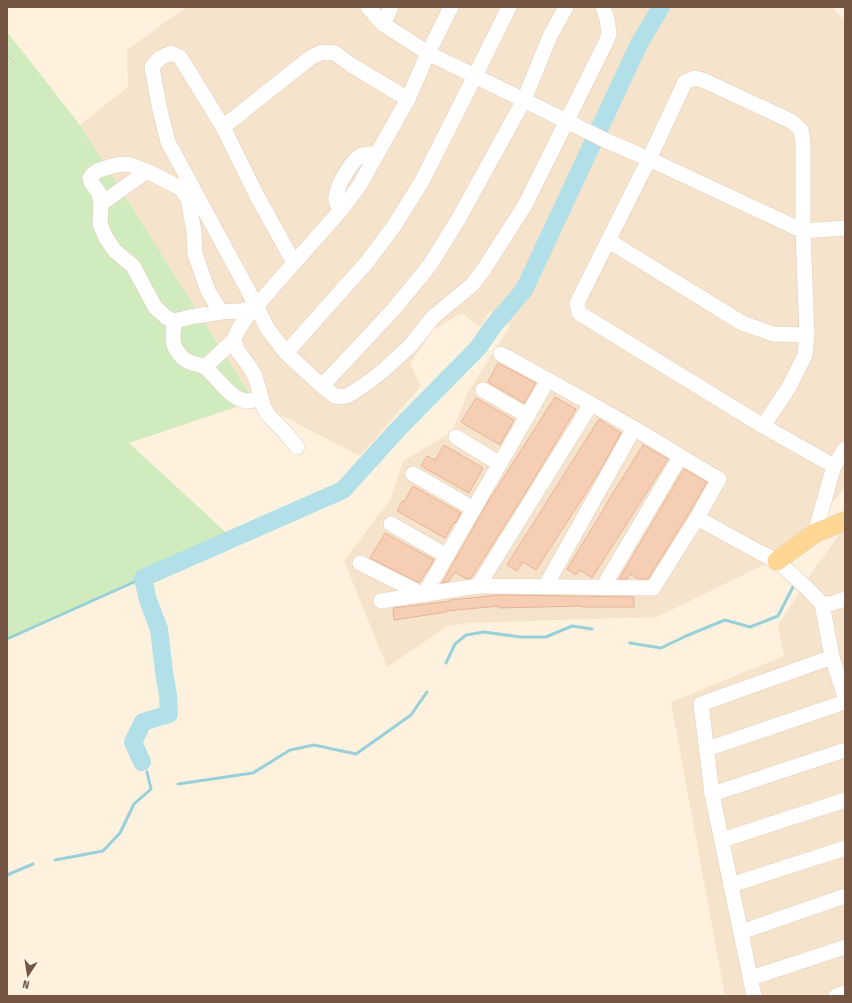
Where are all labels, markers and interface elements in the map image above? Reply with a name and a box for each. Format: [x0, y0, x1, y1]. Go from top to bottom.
north arrow [8, 955, 48, 995]
text: N [21, 977, 31, 991]

